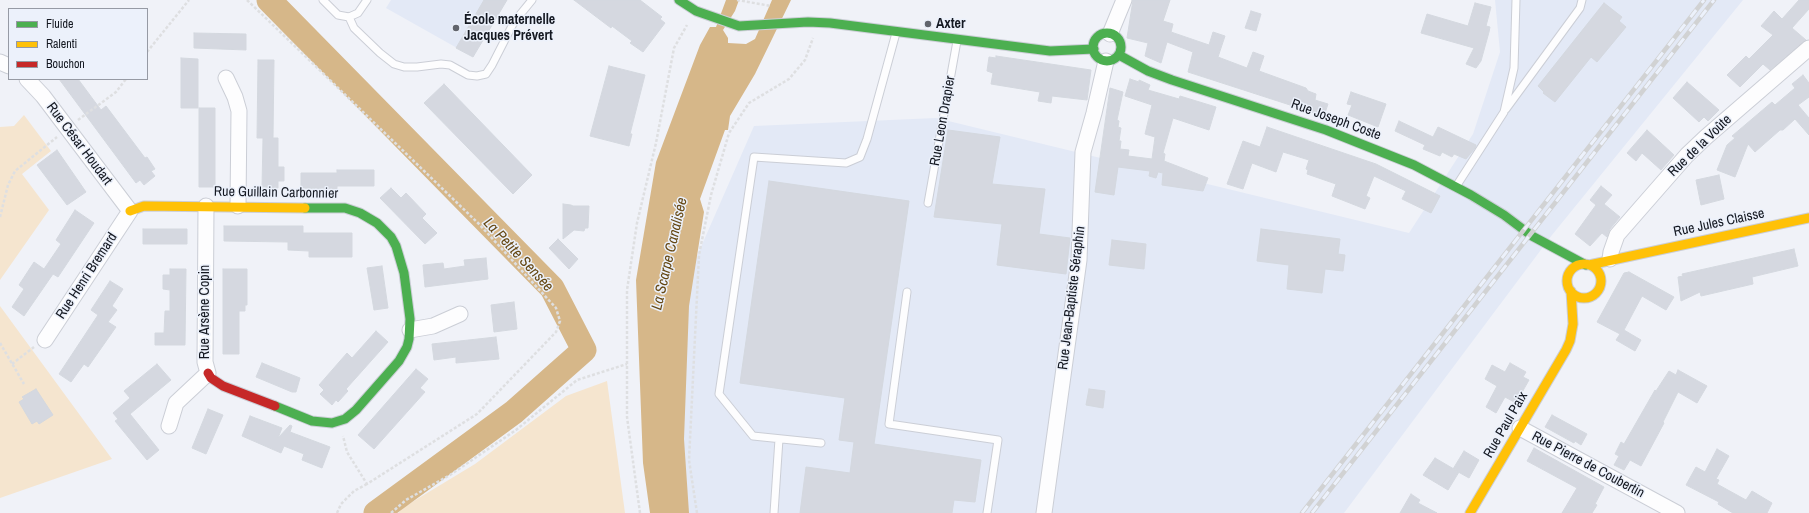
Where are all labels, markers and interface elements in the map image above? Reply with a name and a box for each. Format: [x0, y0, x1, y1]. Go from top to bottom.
legend [8, 8, 148, 80]
place label: École maternelle Jacques Prévert [464, 12, 555, 44]
text: Fluide [46, 16, 73, 32]
place label: Axter [936, 16, 965, 32]
marker: Axter [923, 19, 933, 29]
marker: École maternelle Jacques Prévert [451, 23, 461, 33]
text: Ralenti [46, 36, 77, 52]
text: Bouchon [46, 56, 85, 72]
street label: Rue Leon Drapier [927, 75, 959, 167]
street label: Rue Joseph Coste [1289, 96, 1383, 144]
street label: Rue César Houdart [43, 99, 115, 189]
street label: Rue de la Voûte [1665, 112, 1735, 180]
street label: Rue Guillain Carbonnier [214, 184, 338, 202]
water label: La Scarpe Canalisée [648, 196, 692, 312]
street label: Rue Jules Claisse [1672, 205, 1766, 241]
water label: La Petite Sensée [479, 214, 557, 296]
street label: Rue Jean-Baptiste Séraphin [1055, 225, 1089, 371]
street label: Rue Henri Bremard [53, 230, 121, 322]
street label: Rue Arsène Copin [197, 265, 213, 359]
street label: Rue Paul Paix [1480, 389, 1532, 461]
street label: Rue Pierre de Coubertin [1529, 428, 1647, 502]

